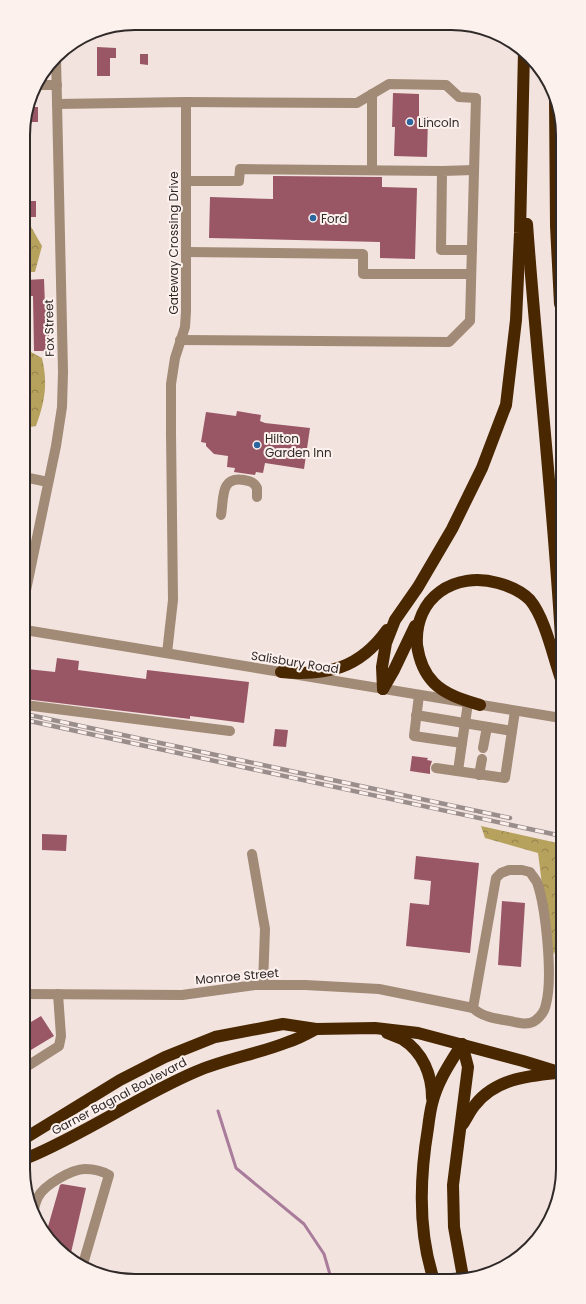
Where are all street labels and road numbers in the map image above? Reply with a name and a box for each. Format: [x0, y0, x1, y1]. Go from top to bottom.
street label: Gateway Crossing Drive [165, 171, 182, 315]
street label: Fox Street [40, 299, 58, 357]
street label: Salisbury Road [250, 647, 340, 677]
street label: Monroe Street [195, 964, 279, 988]
street label: Garner Bagnal Boulevard [48, 1053, 190, 1139]

